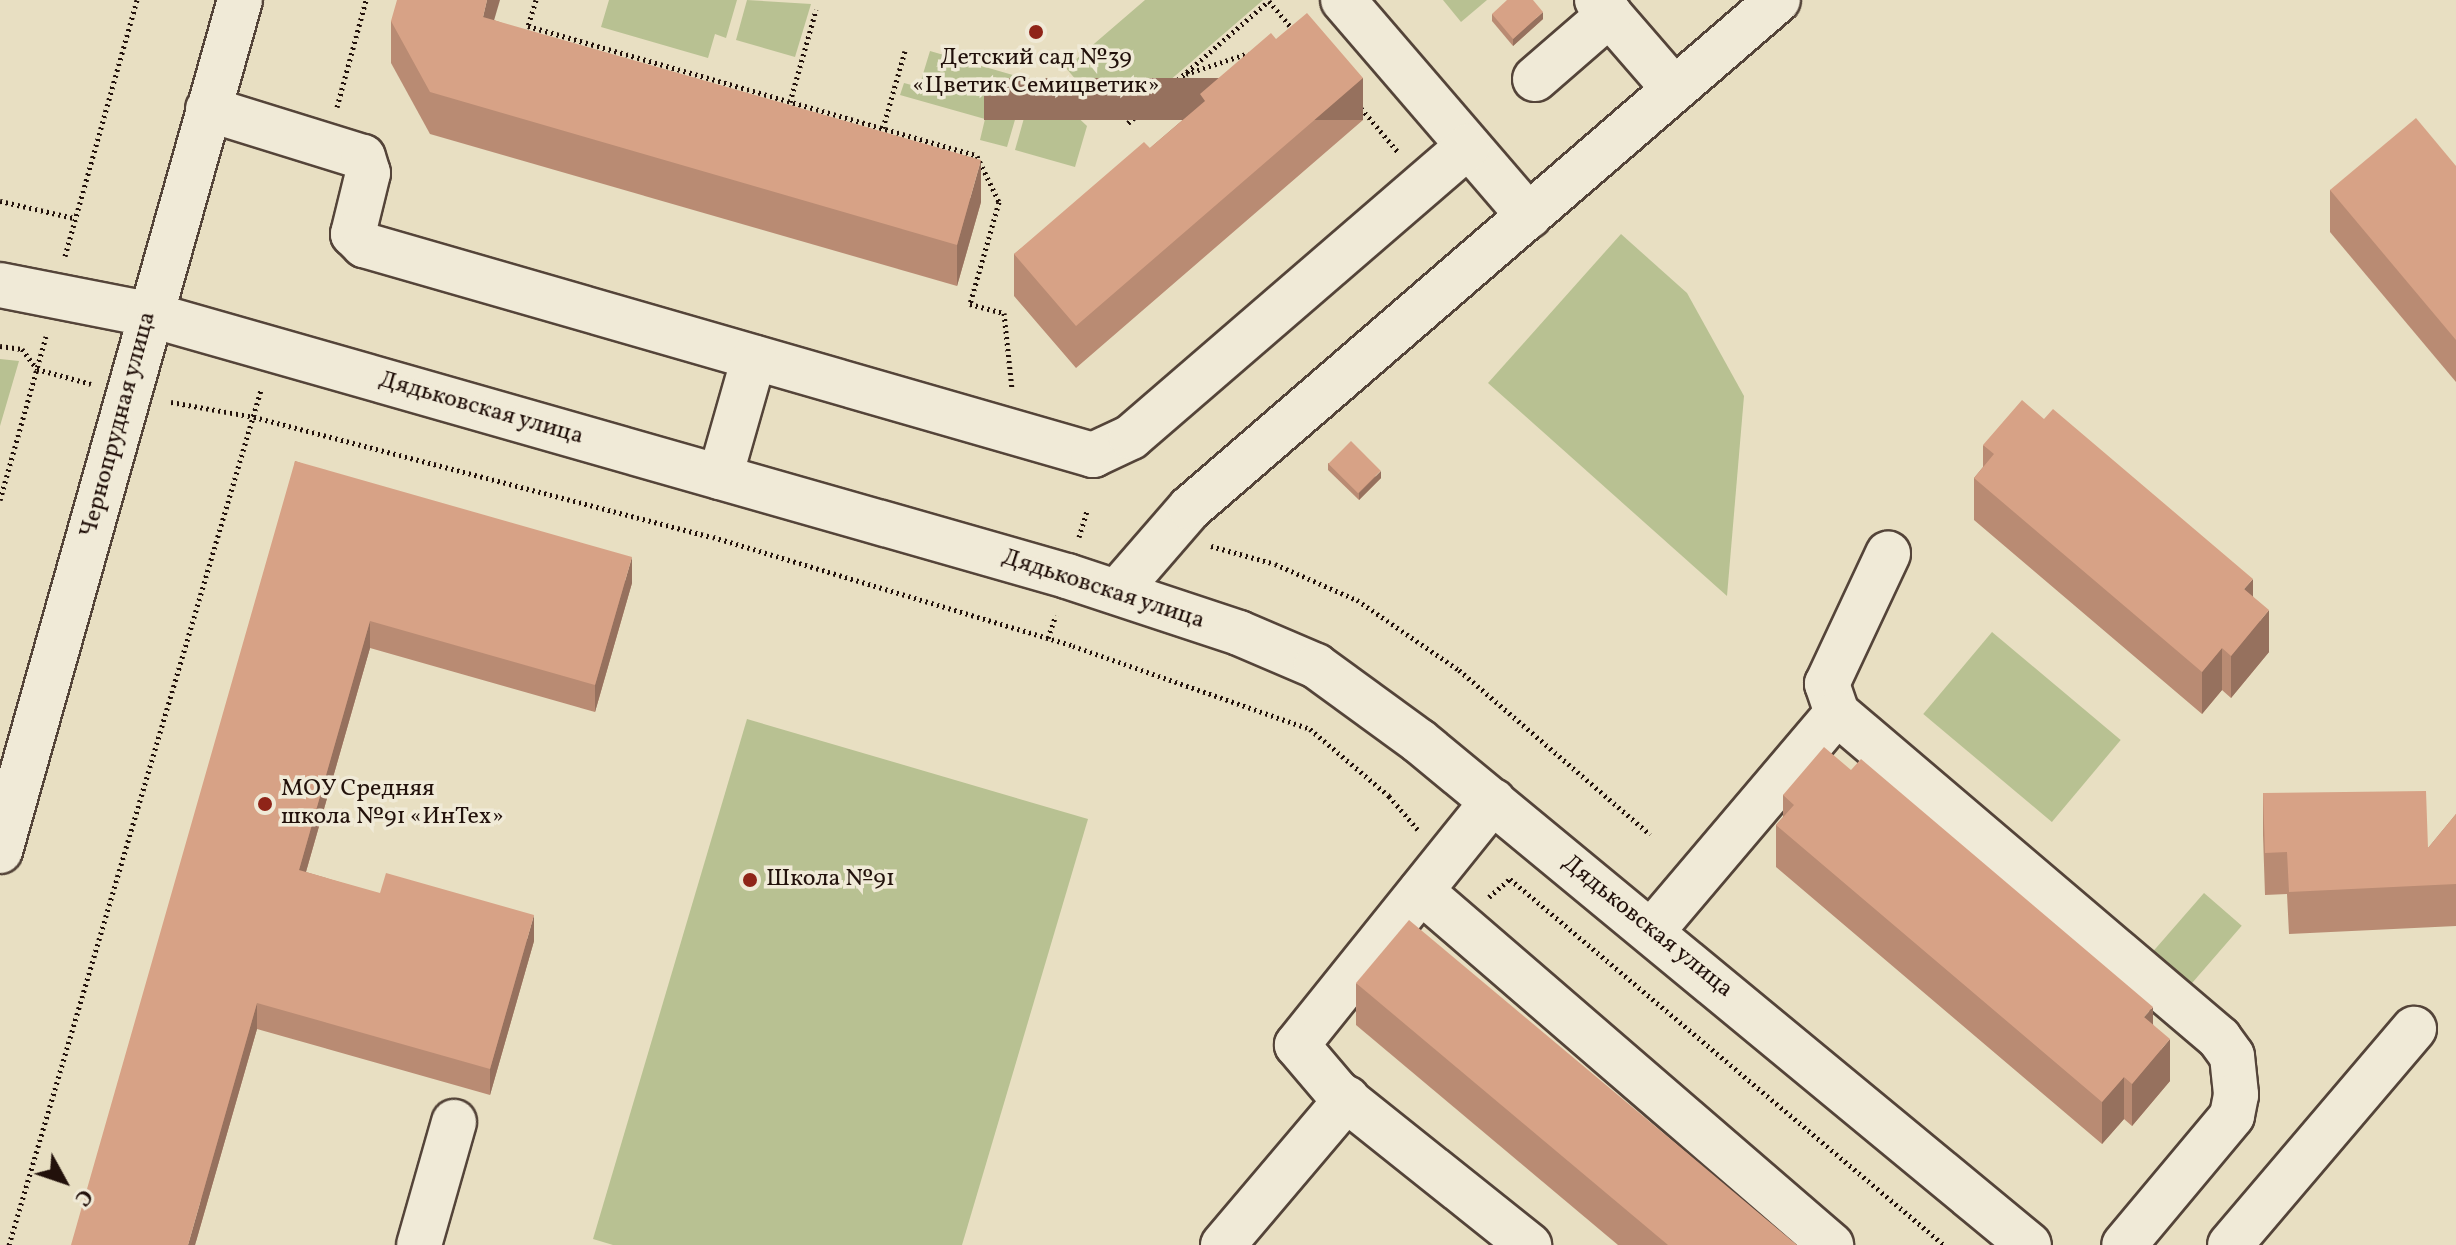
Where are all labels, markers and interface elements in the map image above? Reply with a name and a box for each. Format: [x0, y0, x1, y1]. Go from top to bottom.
marker: Детский сад №39 «Цветик Семицветик» [1027, 23, 1045, 41]
place label: Детский сад №39 «Цветик Семицветик» [912, 45, 1160, 101]
street label: Чернопрудная улица [75, 309, 163, 541]
street label: Дядьковская улица [375, 366, 587, 452]
street label: Дядьковская улица [998, 544, 1208, 636]
place label: МОУ Средняя школа №91 «ИнТех» [281, 776, 504, 832]
marker: МОУ Средняя школа №91 «ИнТех» [256, 795, 274, 813]
street label: Дядьковская улица [1556, 849, 1738, 1005]
place label: Школа №91 [766, 866, 895, 894]
marker: Школа №91 [741, 871, 759, 889]
north arrow [24, 1141, 104, 1221]
text: С [66, 1181, 99, 1212]

